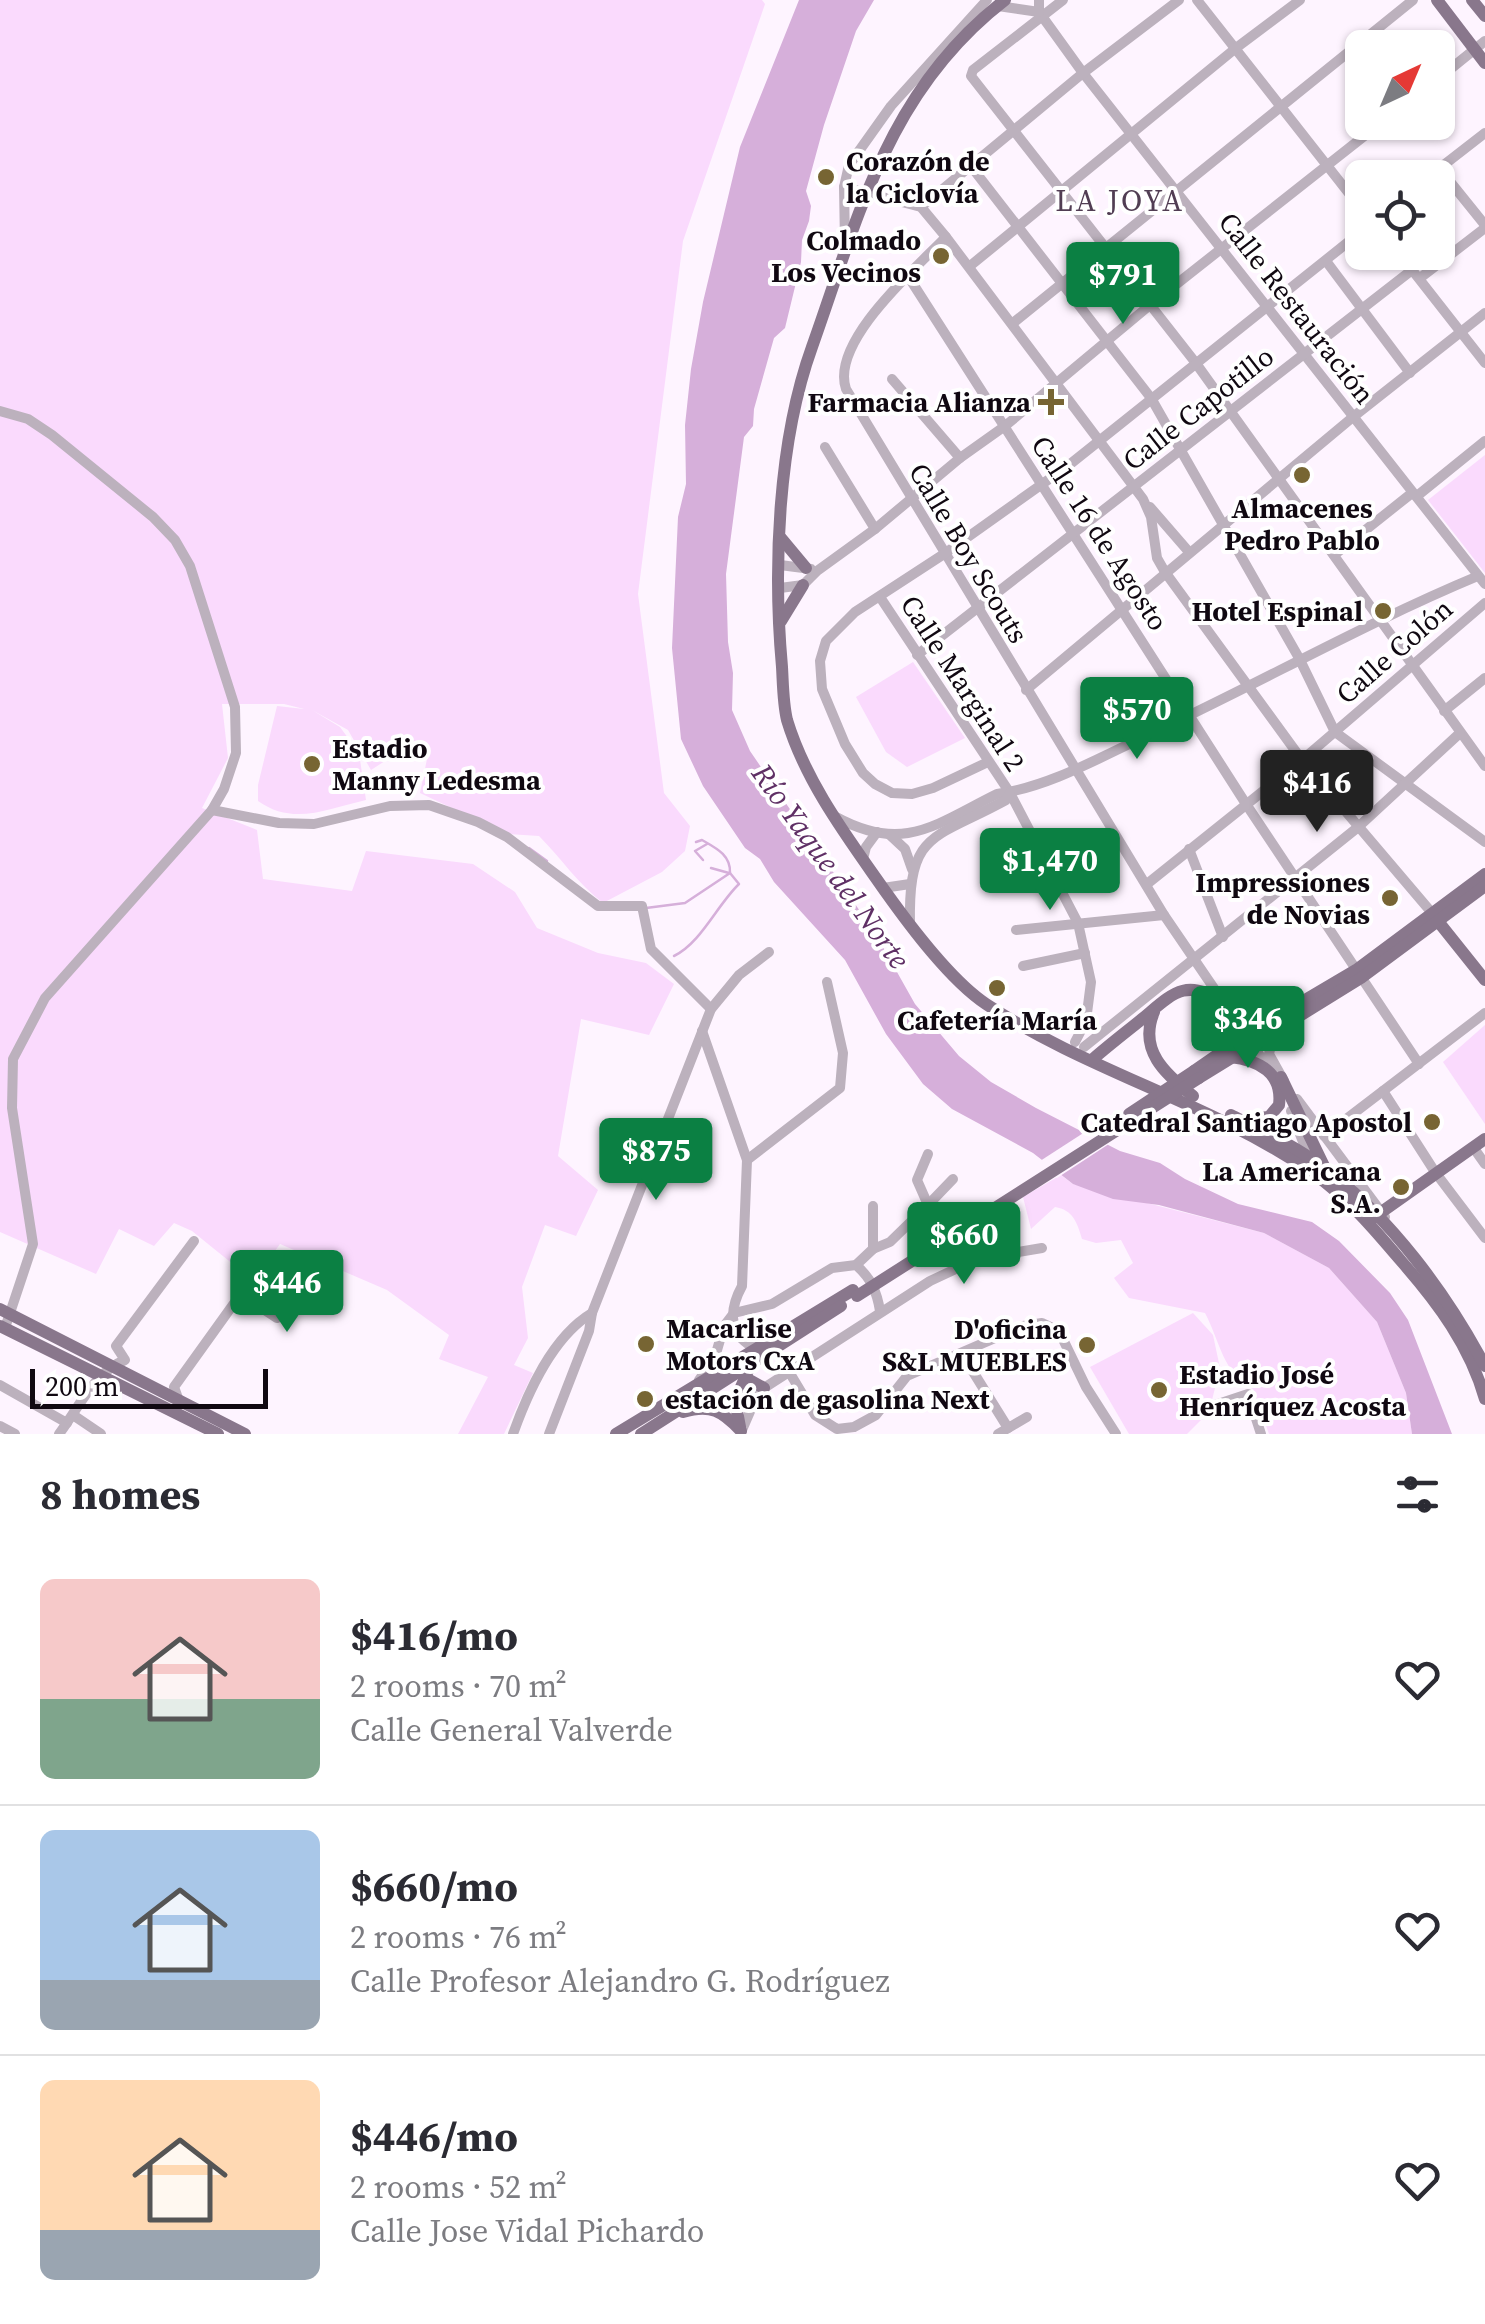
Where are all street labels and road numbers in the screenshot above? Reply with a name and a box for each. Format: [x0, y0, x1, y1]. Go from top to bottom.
street label: Calle Restauración [1210, 204, 1384, 412]
street label: Calle Capotillo [1115, 337, 1281, 479]
street label: Calle 16 de Agosto [1023, 428, 1177, 638]
street label: Calle Boy Scouts [900, 456, 1038, 650]
street label: Calle Marginal 2 [892, 588, 1034, 778]
street label: Calle Colón [1328, 590, 1460, 712]

